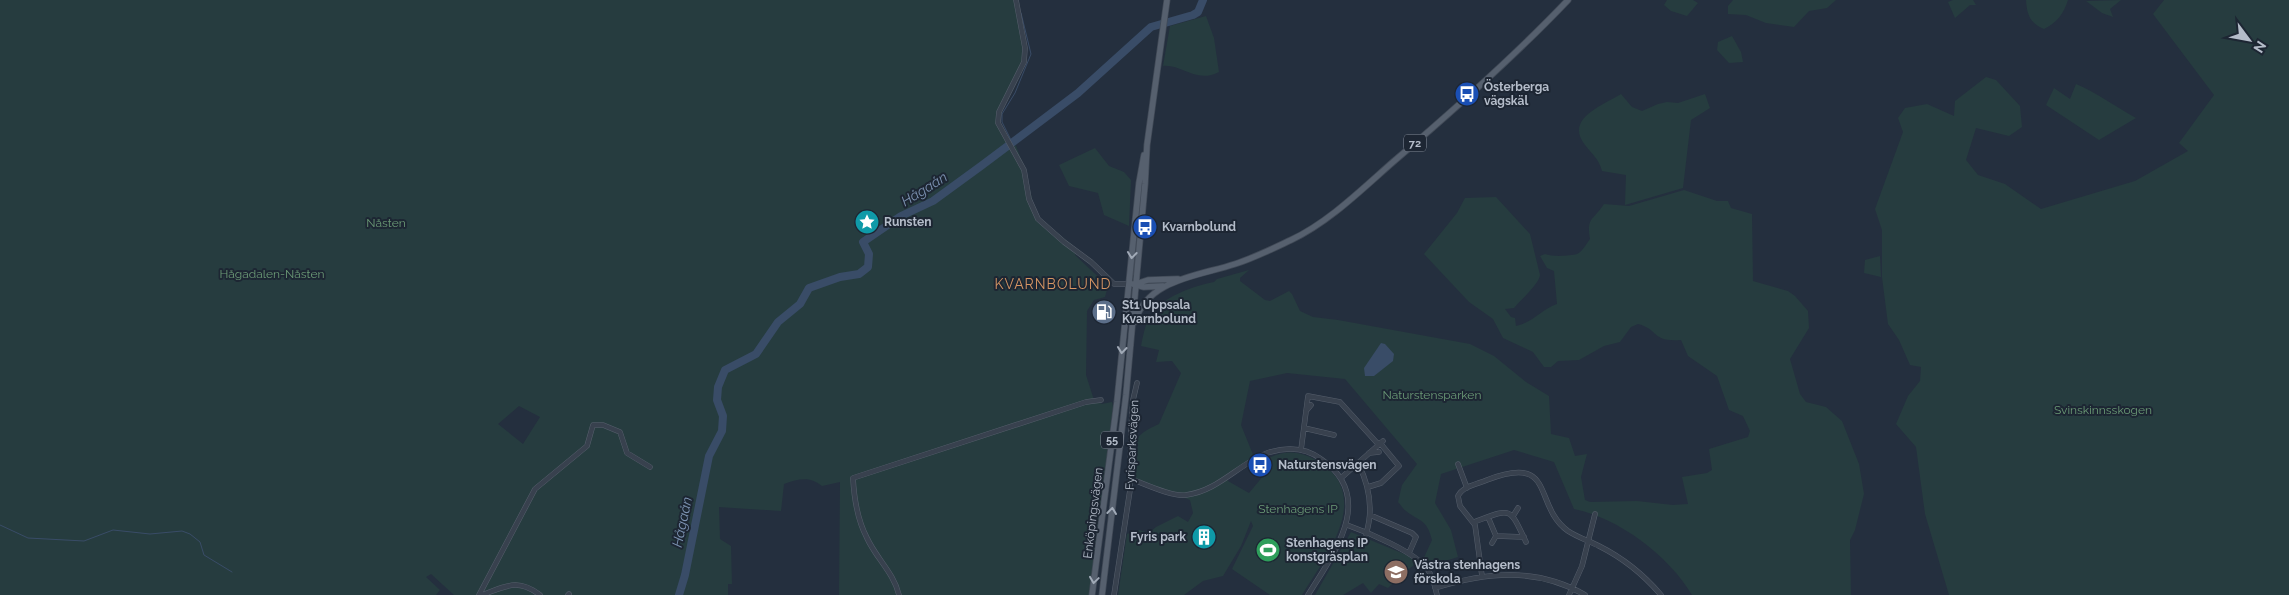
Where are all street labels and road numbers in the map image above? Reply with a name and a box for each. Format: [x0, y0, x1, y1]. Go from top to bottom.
road number: 72 [1404, 134, 1426, 152]
street label: Fyrisparksvägen [1123, 399, 1141, 491]
road number: 55 [1101, 432, 1123, 448]
street label: Enköpingsvägen [1080, 467, 1106, 559]

